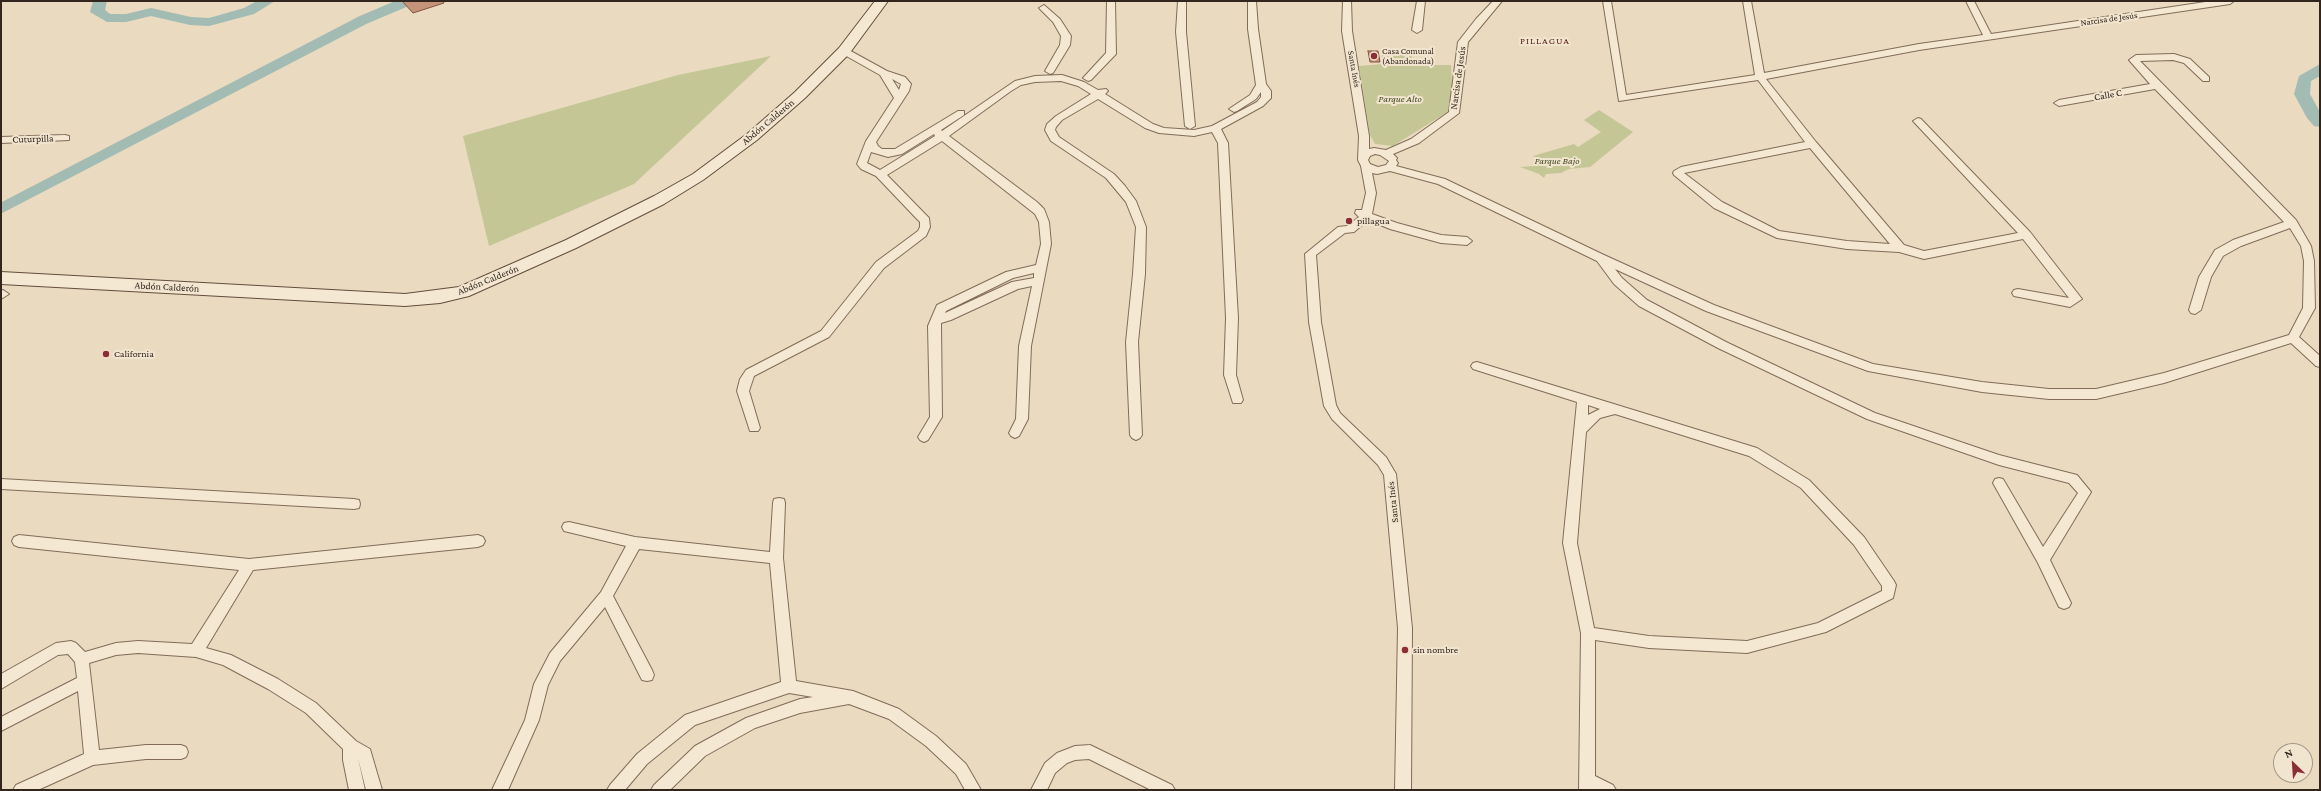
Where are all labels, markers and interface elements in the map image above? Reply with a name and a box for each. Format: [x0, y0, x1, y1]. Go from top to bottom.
street label: Narcisa de Jesús [2080, 10, 2138, 28]
district label: PILLAGUA [1520, 35, 1570, 47]
place label: Casa Comunal (Abandonada) [1382, 46, 1434, 67]
street label: Narcisa de Jesús [1448, 46, 1468, 110]
street label: Santa Inés [1345, 50, 1363, 88]
marker: Casa Comunal (Abandonada) [1369, 51, 1379, 61]
street label: Calle C [2093, 87, 2123, 103]
park label: Parque Alto [1378, 93, 1422, 105]
street label: Abdón Calderón [739, 97, 797, 147]
street label: Cuturpilla [12, 132, 54, 146]
park label: Parque Bajo [1535, 155, 1579, 167]
place label: pillagua [1357, 215, 1390, 227]
marker: pillagua [1344, 216, 1354, 226]
street label: Abdón Calderón [456, 262, 520, 298]
street label: Abdón Calderón [134, 279, 200, 295]
place label: California [114, 348, 154, 360]
marker: California [101, 349, 111, 359]
street label: Santa Inés [1385, 481, 1401, 523]
place label: sin nombre [1413, 644, 1458, 656]
marker: sin nombre [1400, 645, 1410, 655]
north arrow [2273, 743, 2313, 783]
text: N [2282, 746, 2294, 760]

